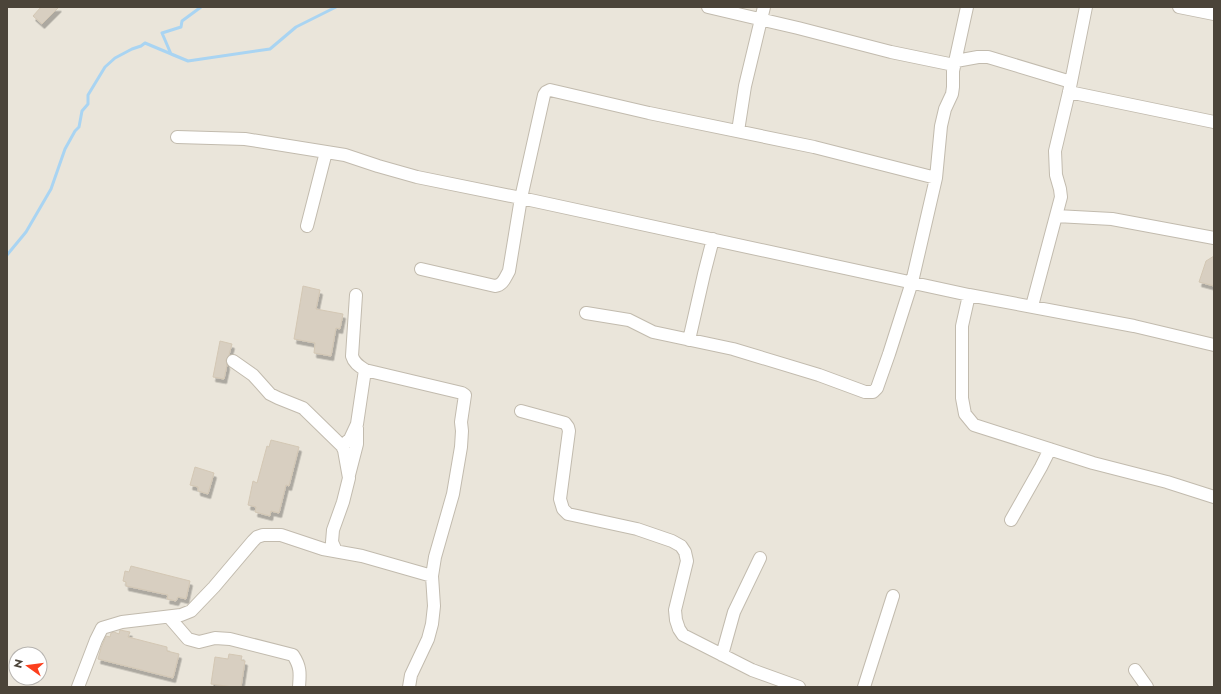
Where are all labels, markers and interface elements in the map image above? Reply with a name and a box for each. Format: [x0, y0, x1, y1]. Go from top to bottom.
north arrow [8, 646, 48, 686]
text: N [9, 657, 27, 670]

